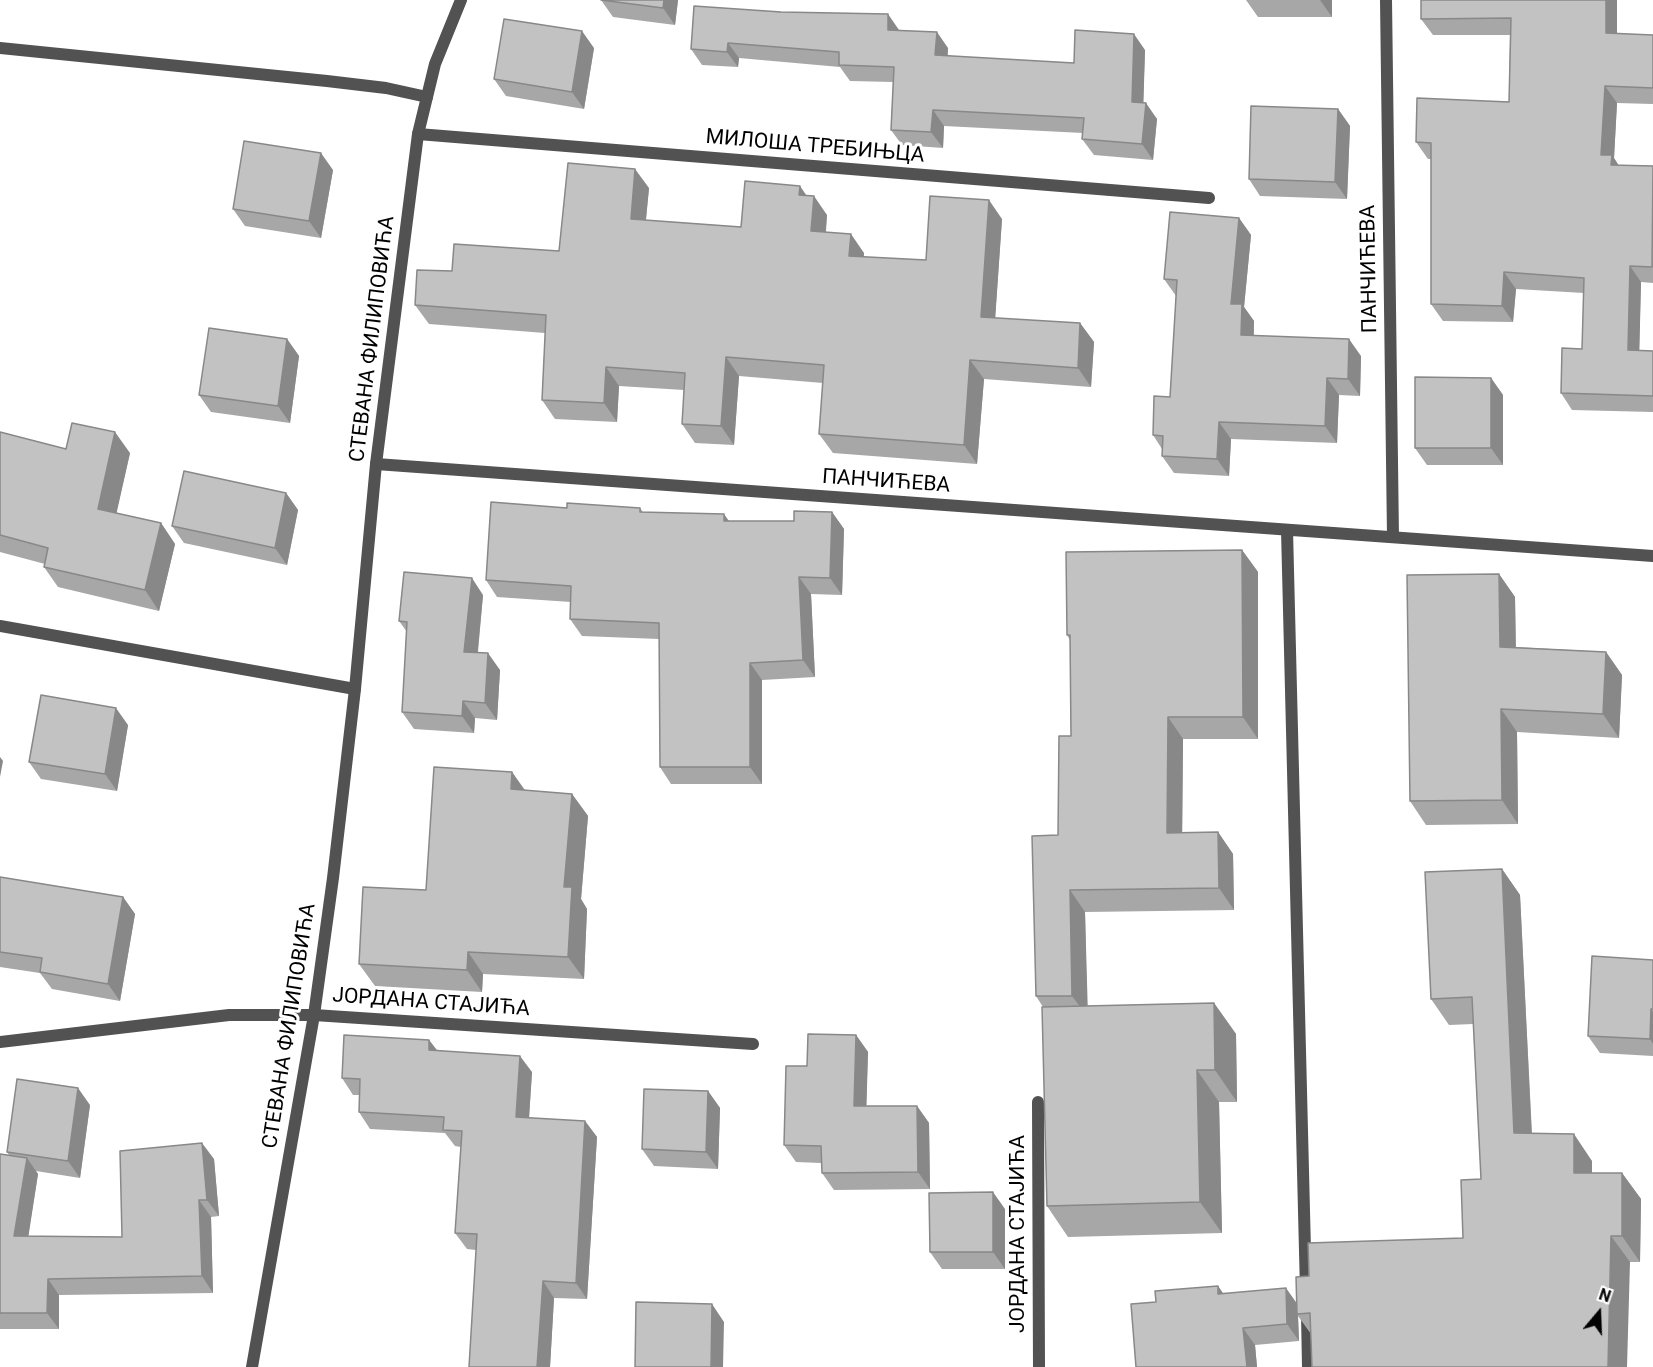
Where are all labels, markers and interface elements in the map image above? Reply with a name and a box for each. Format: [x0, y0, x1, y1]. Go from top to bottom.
street label: МИЛОША ТРЕБИЊЦА [705, 125, 925, 169]
street label: ПАНЧИЋЕВА [1356, 205, 1384, 333]
street label: СТЕВАНА ФИЛИПОВИЋА [345, 214, 401, 464]
street label: ПАНЧИЋЕВА [821, 465, 951, 499]
street label: СТЕВАНА ФИЛИПОВИЋА [258, 902, 322, 1150]
street label: ЈОРДАНА СТАЈИЋА [331, 984, 531, 1022]
street label: ЈОРДАНА СТАЈИЋА [1006, 1135, 1032, 1333]
north arrow [1569, 1283, 1629, 1343]
text: N [1597, 1285, 1613, 1306]

